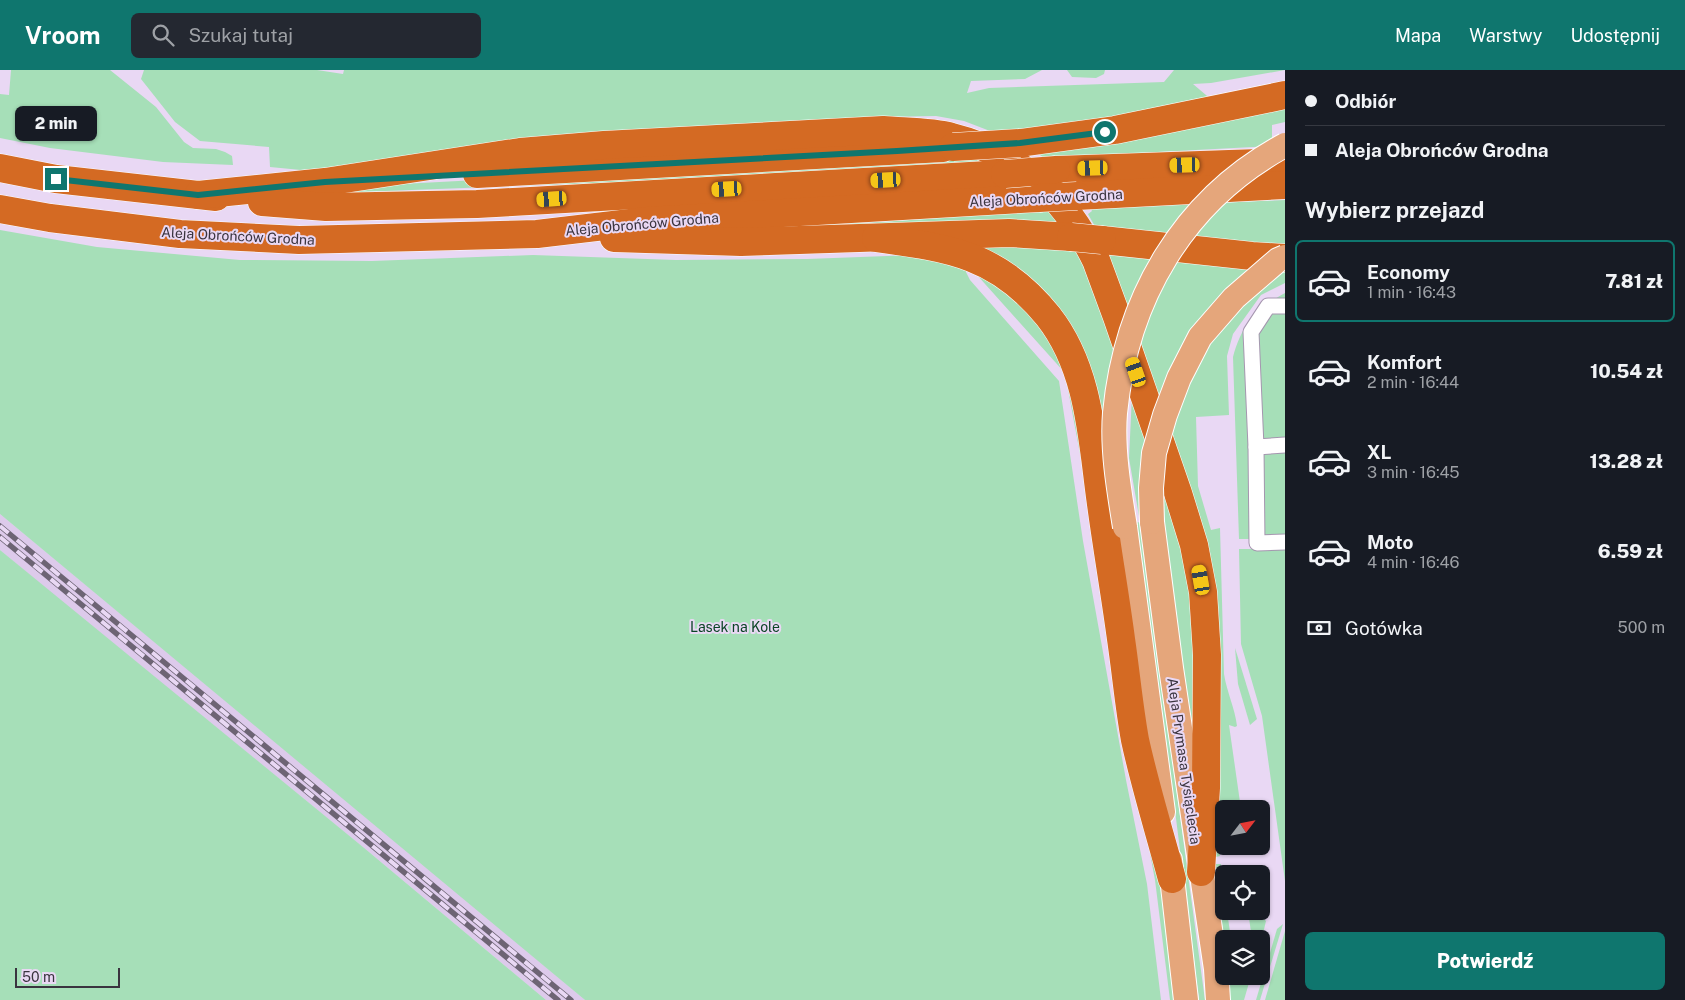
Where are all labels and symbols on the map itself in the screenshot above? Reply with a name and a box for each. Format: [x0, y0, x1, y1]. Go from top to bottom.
callout: 2 min [15, 106, 97, 142]
route start [1094, 121, 1116, 143]
car [1169, 157, 1200, 173]
car [1077, 160, 1108, 176]
route end [45, 168, 67, 190]
car [870, 172, 901, 188]
car [711, 181, 742, 197]
street label: Aleja Obrońców Grodna [969, 186, 1123, 210]
car [536, 190, 567, 208]
street label: Aleja Obrońców Grodna [565, 209, 719, 239]
street label: Aleja Obrońców Grodna [161, 224, 315, 248]
car [1124, 355, 1147, 389]
car [1191, 564, 1210, 596]
park label: Lasek na Kole [690, 619, 780, 635]
street label: Aleja Prymasa Tysiąclecia [1164, 677, 1204, 845]
north arrow [1215, 800, 1270, 855]
scale bar [15, 965, 120, 988]

